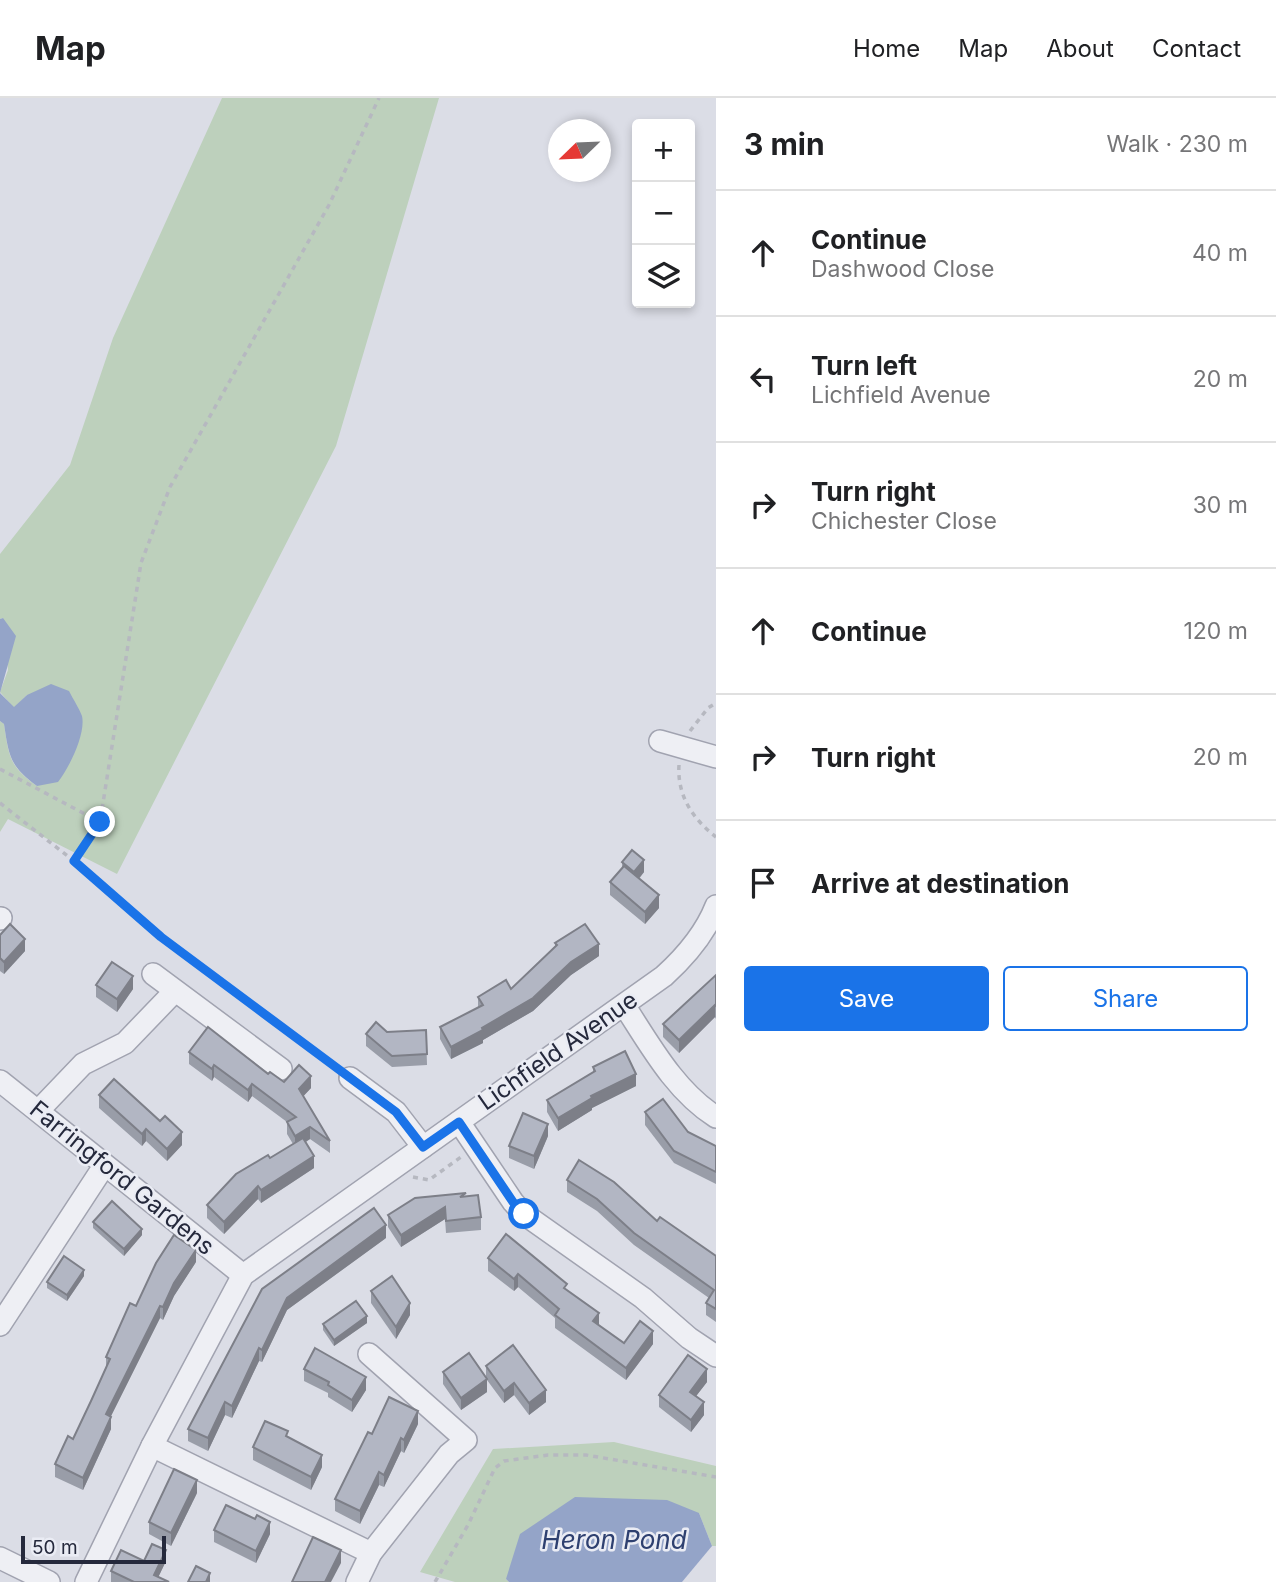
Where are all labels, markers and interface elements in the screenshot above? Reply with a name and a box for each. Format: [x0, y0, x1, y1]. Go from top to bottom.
text: Map [35, 28, 106, 68]
text: Home [853, 34, 920, 63]
text: Map [958, 34, 1008, 63]
text: About [1046, 34, 1114, 63]
text: Contact [1152, 34, 1241, 63]
north arrow [548, 119, 611, 182]
map controls [632, 119, 695, 308]
button: + [632, 119, 695, 182]
text: 3 min [744, 126, 825, 162]
text: Walk · 230 m [1106, 130, 1248, 158]
button: − [632, 182, 695, 245]
text: Continue [811, 224, 927, 255]
icon: ahead [744, 234, 782, 272]
text: 40 m [1192, 239, 1248, 267]
button: layers [632, 245, 695, 308]
text: Dashwood Close [811, 255, 995, 283]
text: Turn left [811, 350, 917, 381]
icon: left [744, 360, 782, 398]
text: 20 m [1193, 365, 1248, 393]
text: Lichfield Avenue [811, 381, 991, 409]
text: Turn right [811, 476, 936, 507]
icon: right [744, 486, 782, 524]
text: 30 m [1193, 491, 1248, 519]
text: Chichester Close [811, 507, 997, 535]
icon: ahead [744, 612, 782, 650]
text: Continue [811, 616, 927, 647]
text: 120 m [1183, 617, 1248, 645]
icon: right [744, 738, 782, 776]
text: Turn right [811, 742, 936, 773]
text: 20 m [1193, 743, 1248, 771]
route end [84, 806, 115, 837]
icon: arrive [744, 864, 782, 902]
text: Arrive at destination [811, 868, 1070, 899]
button: Save [744, 966, 989, 1031]
button: Share [1003, 966, 1248, 1031]
street label: Lichfield Avenue [473, 985, 643, 1116]
street label: Farringford Gardens [24, 1094, 220, 1261]
route start [508, 1198, 539, 1229]
water label: Heron Pond [541, 1524, 687, 1555]
scale bar [21, 1533, 166, 1565]
text: 50 m [32, 1536, 78, 1559]

